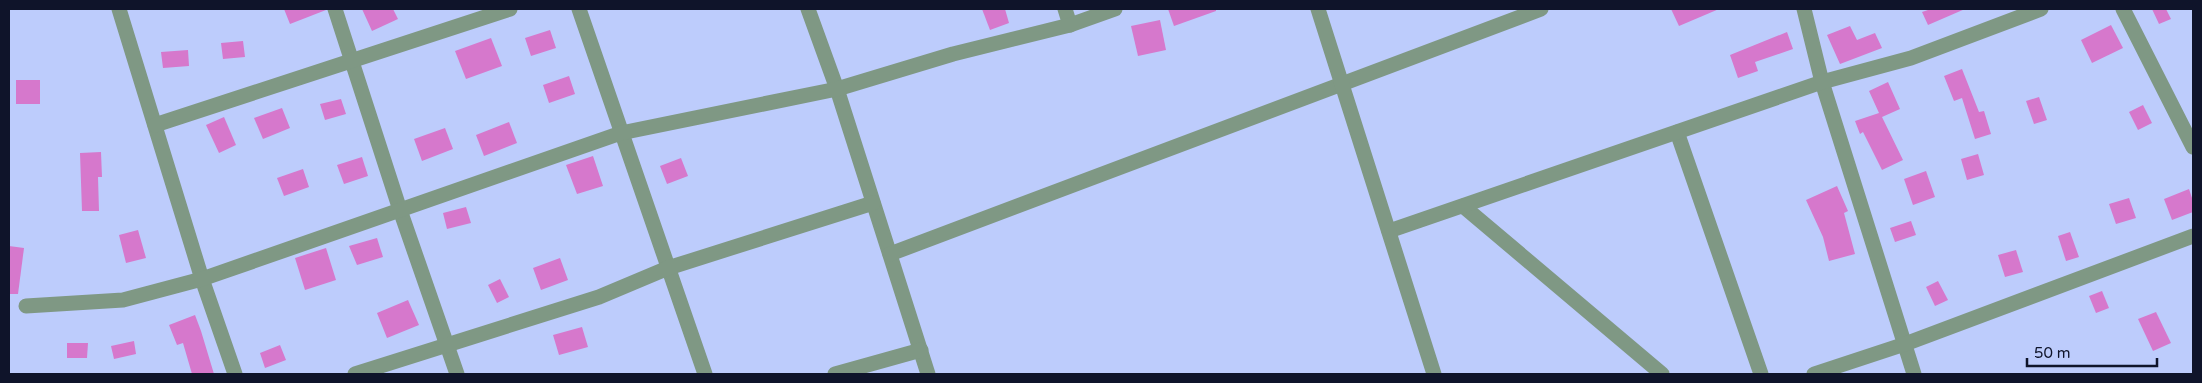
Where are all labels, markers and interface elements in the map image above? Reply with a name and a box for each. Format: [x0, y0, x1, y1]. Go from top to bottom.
scale bar [2027, 336, 2157, 368]
text: 50 m [2034, 344, 2071, 362]

